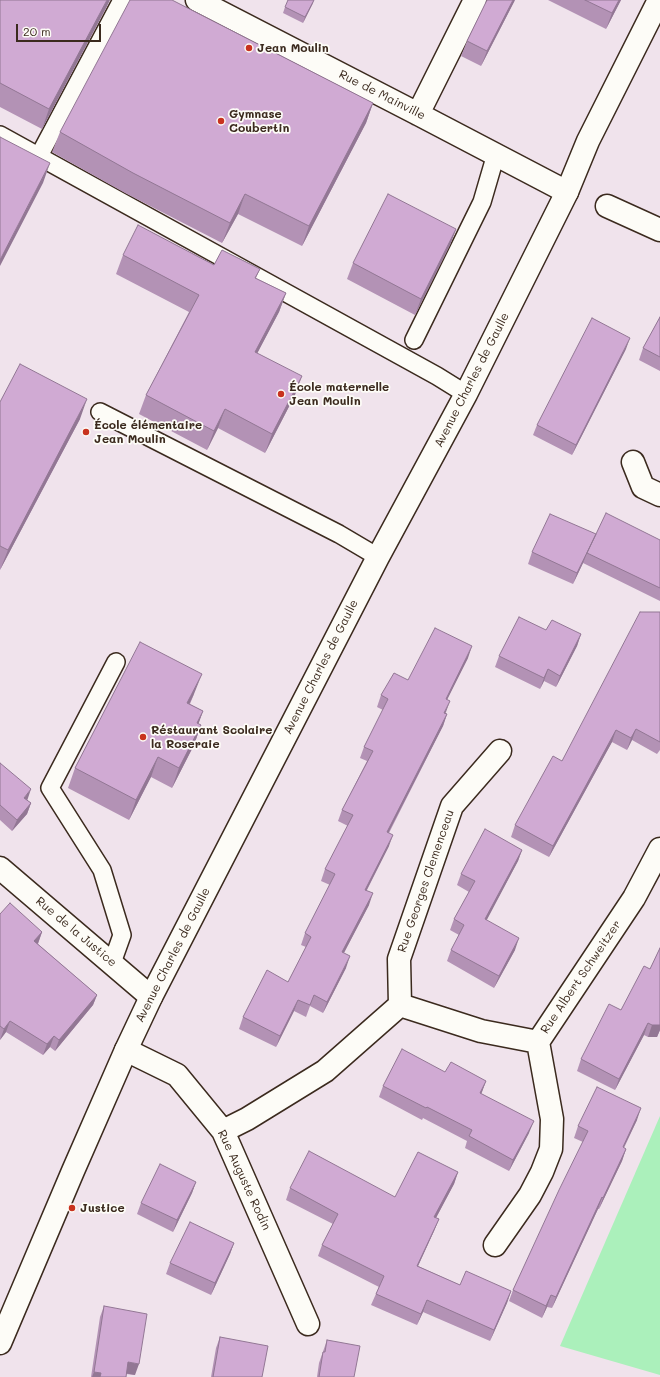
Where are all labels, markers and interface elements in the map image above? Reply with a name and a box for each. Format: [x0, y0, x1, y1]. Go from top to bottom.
scale bar [18, 16, 103, 42]
text: 20 m [23, 23, 51, 39]
place label: Jean Moulin [257, 41, 329, 55]
marker: Jean Moulin [244, 43, 254, 53]
street label: Rue de Mainville [336, 67, 428, 123]
place label: Gymnase Coubertin [229, 107, 289, 135]
marker: Gymnase Coubertin [216, 116, 226, 126]
street label: Avenue Charles de Gaulle [432, 310, 512, 450]
place label: École maternelle Jean Moulin [289, 380, 389, 408]
marker: École maternelle Jean Moulin [276, 389, 286, 399]
place label: École élémentaire Jean Moulin [94, 418, 202, 446]
marker: École élémentaire Jean Moulin [81, 427, 91, 437]
street label: Avenue Charles de Gaulle [281, 597, 361, 737]
place label: Réstaurant Scolaire la Roseraie [151, 723, 273, 751]
marker: Réstaurant Scolaire la Roseraie [138, 732, 148, 742]
street label: Rue Georges Clemenceau [395, 808, 457, 954]
street label: Avenue Charles de Gaulle [133, 885, 213, 1025]
street label: Rue de la Justice [33, 894, 119, 970]
street label: Rue Albert Schweitzer [538, 918, 624, 1036]
street label: Rue Auguste Rodin [214, 1128, 274, 1232]
place label: Justice [80, 1201, 125, 1215]
marker: Justice [67, 1203, 77, 1213]

